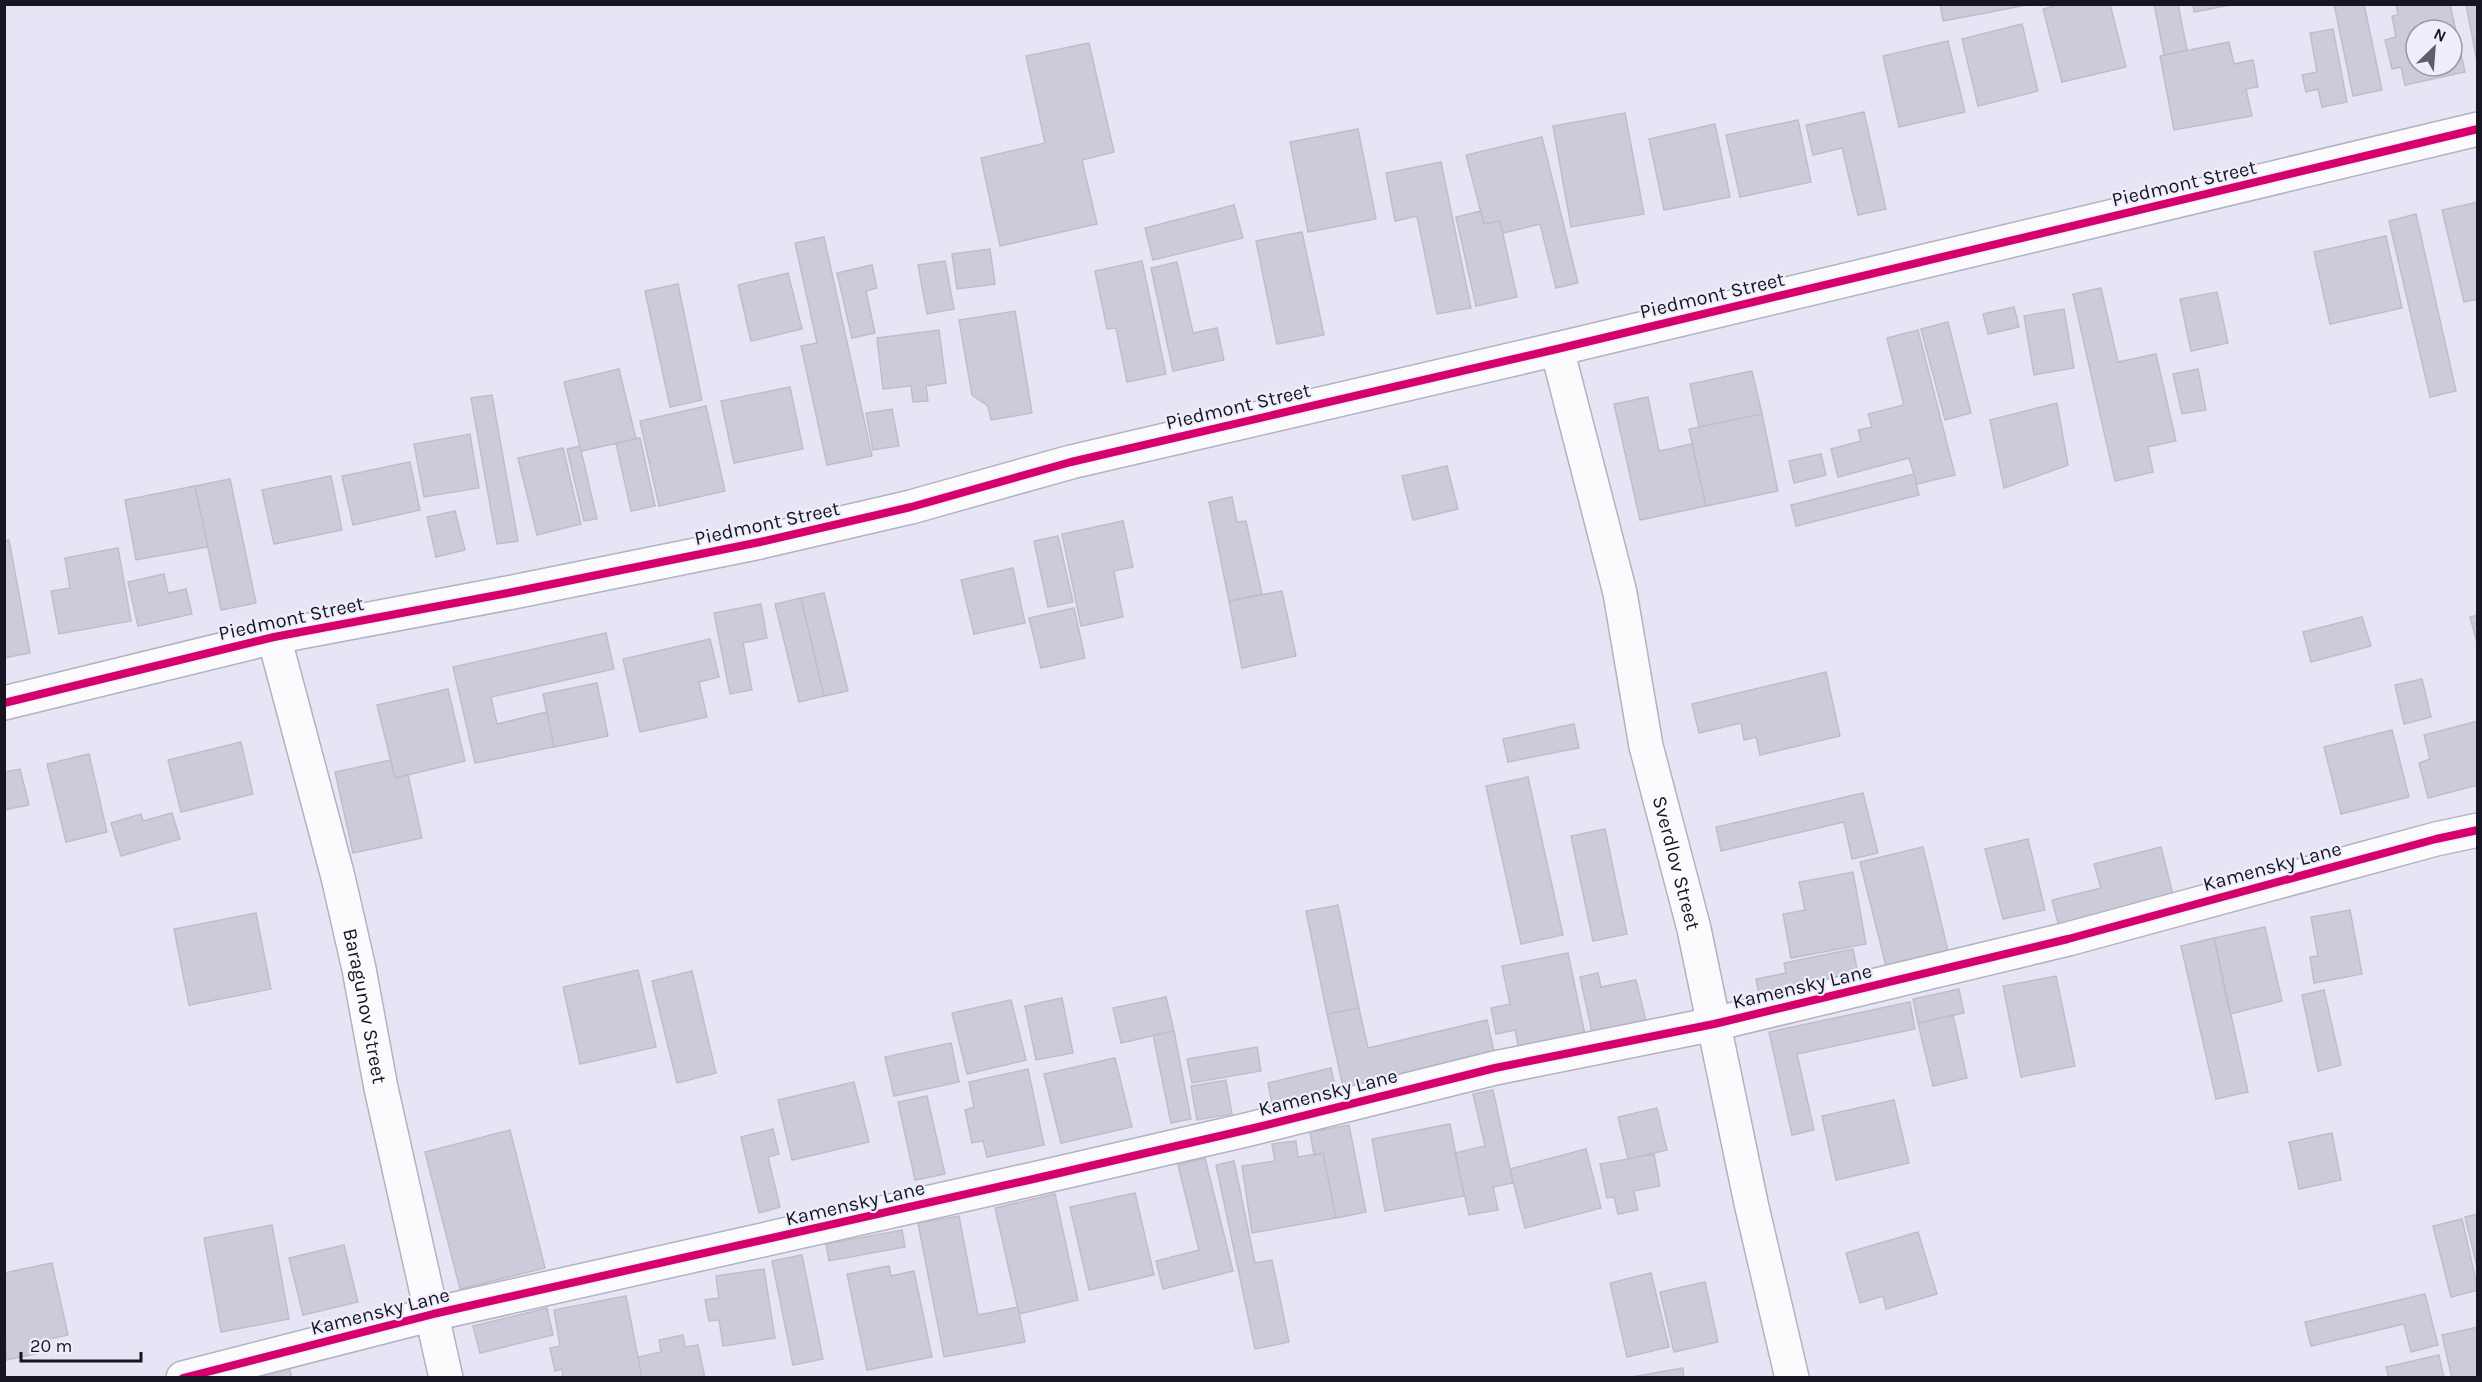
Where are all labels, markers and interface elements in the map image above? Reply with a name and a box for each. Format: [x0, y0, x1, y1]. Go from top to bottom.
north arrow [2404, 18, 2464, 78]
text: N [2431, 24, 2449, 46]
street label: Piedmont Street [2109, 156, 2259, 211]
street label: Piedmont Street [1637, 268, 1787, 323]
street label: Piedmont Street [1163, 379, 1313, 434]
street label: Piedmont Street [692, 497, 842, 550]
street label: Piedmont Street [216, 592, 366, 645]
street label: Sverdlov Street [1648, 793, 1705, 933]
street label: Kamensky Lane [2200, 837, 2344, 896]
street label: Baragunov Street [338, 926, 391, 1086]
street label: Kamensky Lane [1730, 959, 1874, 1014]
street label: Kamensky Lane [1256, 1064, 1400, 1121]
street label: Kamensky Lane [783, 1176, 927, 1231]
street label: Kamensky Lane [308, 1283, 452, 1340]
scale bar [21, 1325, 141, 1363]
text: 20 m [30, 1335, 72, 1357]

